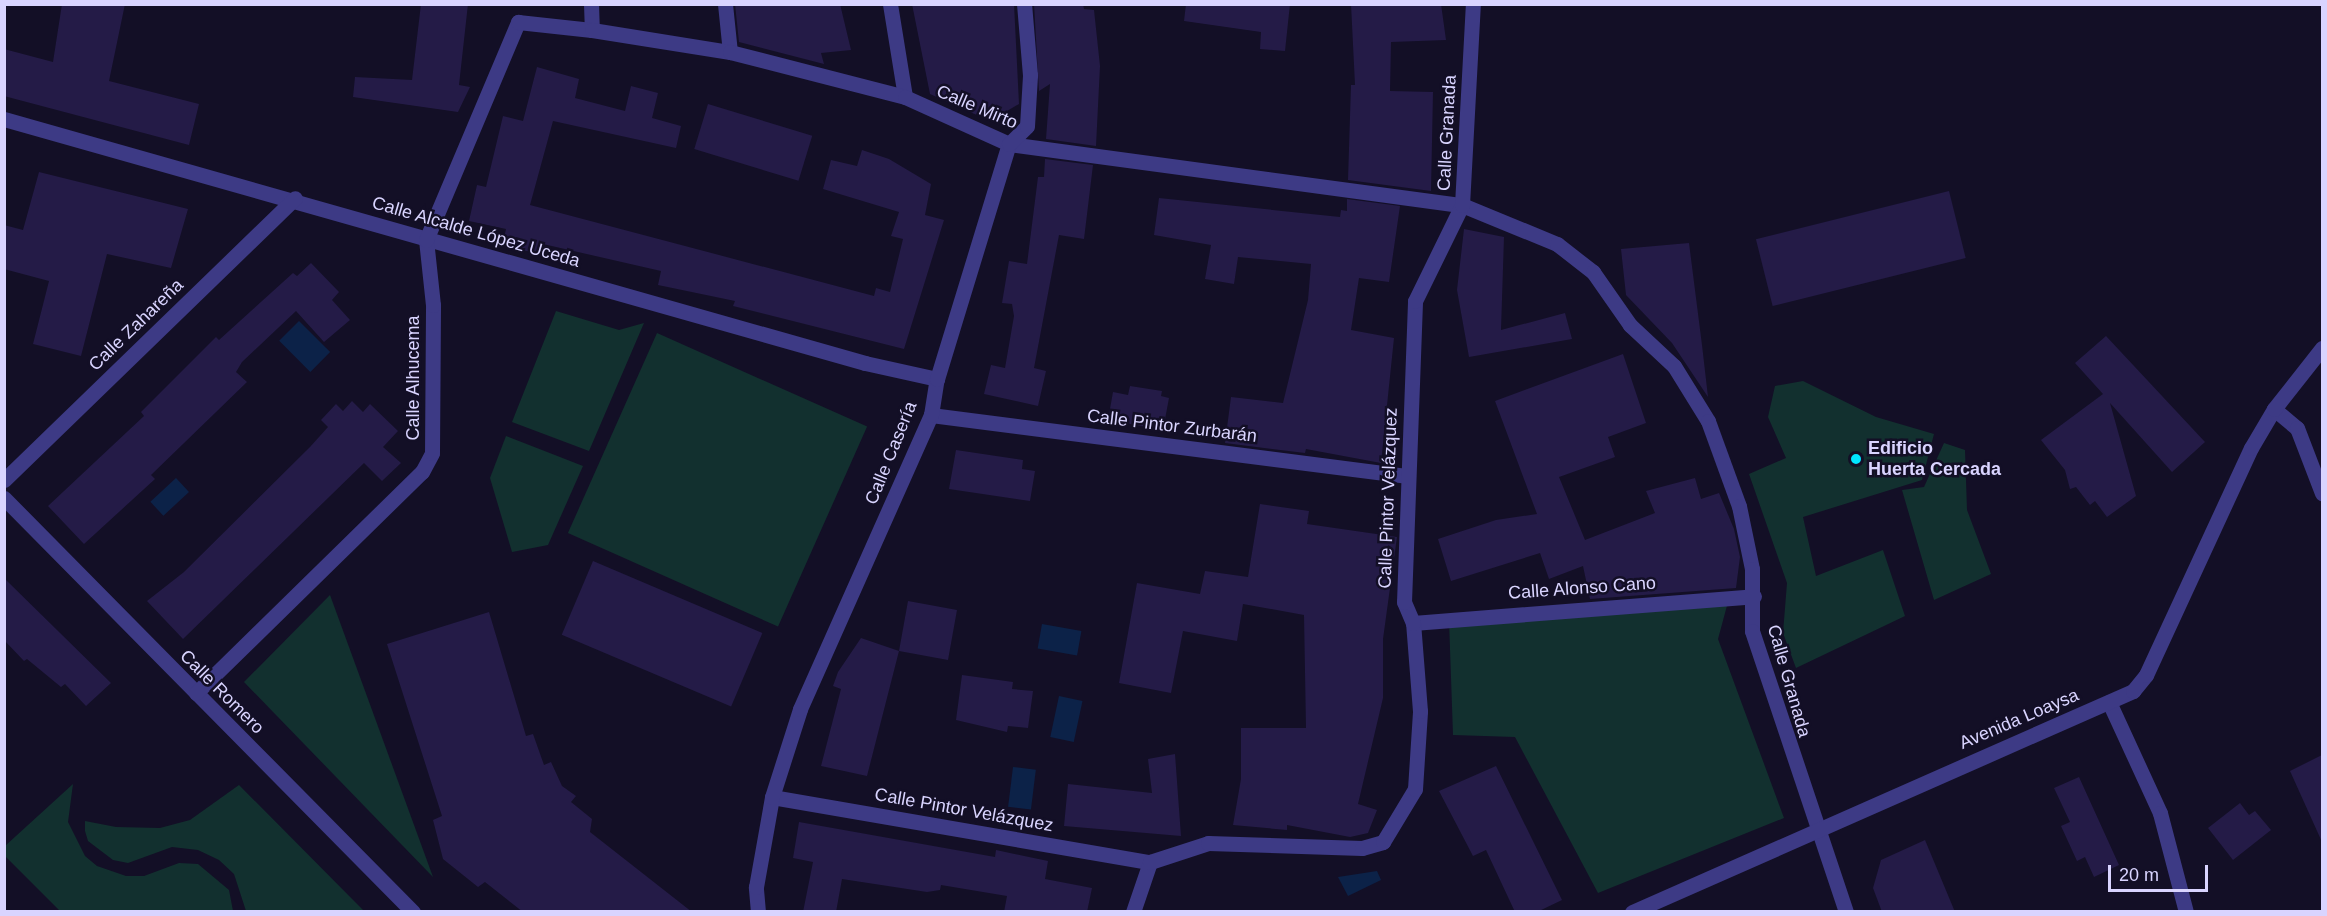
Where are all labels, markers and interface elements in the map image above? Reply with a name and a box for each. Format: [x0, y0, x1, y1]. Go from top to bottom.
street label: Calle Granada [1433, 74, 1461, 192]
street label: Calle Mirto [933, 80, 1021, 134]
street label: Calle Alcalde López Uceda [369, 192, 583, 272]
street label: Calle Zahareña [84, 274, 188, 376]
street label: Calle Alhucema [402, 315, 424, 441]
street label: Calle Casería [861, 398, 921, 508]
street label: Calle Pintor Zurbarán [1086, 405, 1258, 447]
street label: Calle Pintor Velázquez [1374, 407, 1402, 589]
place label: Edificio Huerta Cercada [1868, 438, 2001, 480]
marker: Edificio Huerta Cercada [1849, 452, 1863, 466]
street label: Calle Alonso Cano [1507, 572, 1657, 604]
street label: Calle Granada [1763, 622, 1815, 740]
street label: Calle Romero [175, 645, 269, 739]
street label: Avenida Loaysa [1956, 684, 2082, 754]
street label: Calle Pintor Velázquez [873, 784, 1055, 836]
scale bar [2111, 853, 2212, 891]
text: 20 m [2119, 865, 2159, 885]

